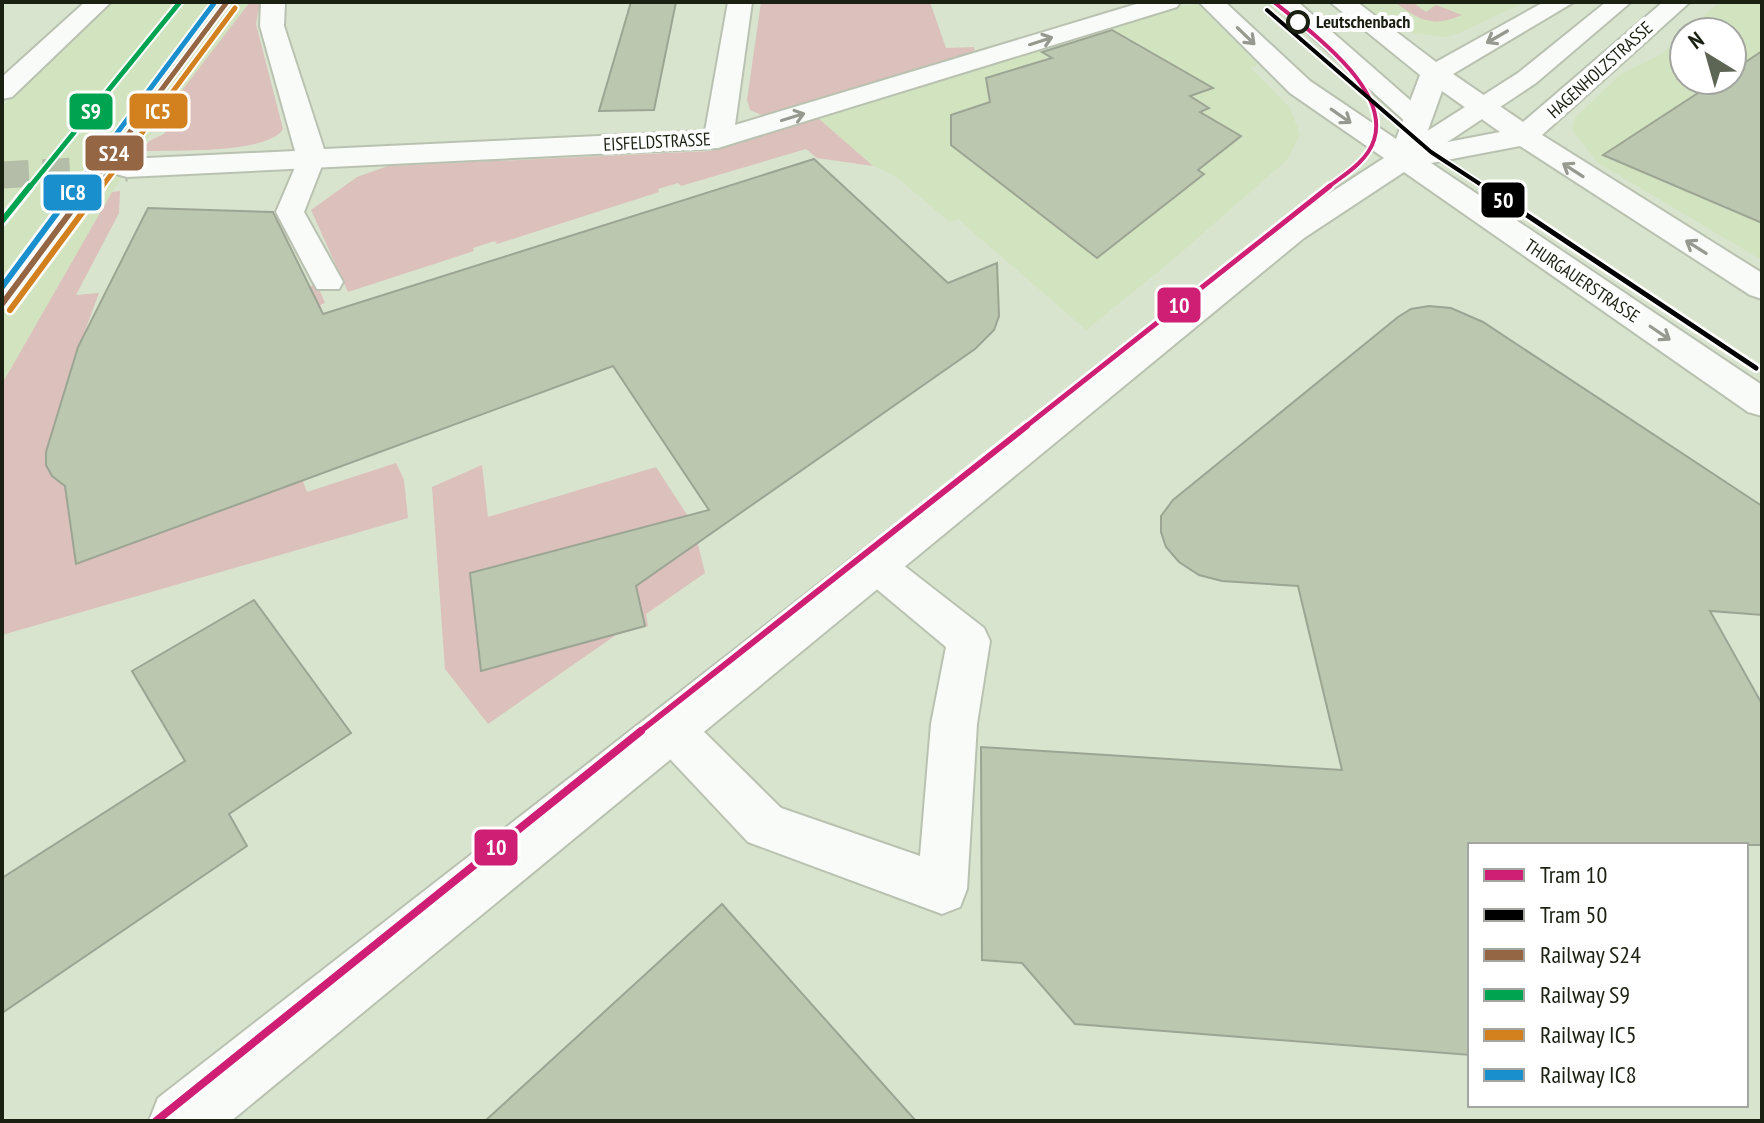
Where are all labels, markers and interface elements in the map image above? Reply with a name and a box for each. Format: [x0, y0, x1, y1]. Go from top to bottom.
place label: Leutschenbach [1316, 10, 1410, 33]
marker: Leutschenbach [1287, 11, 1309, 33]
street label: HAGENHOLZSTRASSE [1542, 16, 1657, 123]
north arrow [1668, 16, 1748, 96]
text: N [1683, 25, 1709, 55]
one-way arrow [1236, 26, 1255, 45]
one-way arrow [1486, 29, 1509, 45]
one-way arrow [1028, 33, 1054, 48]
line badge: S9 [68, 92, 114, 131]
line badge: IC5 [128, 92, 189, 130]
text: S9 [81, 97, 101, 125]
text: IC5 [145, 97, 171, 125]
one-way arrow [1329, 108, 1351, 124]
one-way arrow [779, 109, 805, 124]
street label: EISFELDSTRASSE [603, 127, 711, 156]
line badge: S24 [84, 134, 145, 172]
text: S24 [99, 139, 130, 167]
one-way arrow [1562, 162, 1584, 179]
line badge: IC8 [42, 173, 103, 212]
text: IC8 [60, 178, 86, 206]
line badge: 50 [1480, 181, 1526, 219]
text: 50 [1492, 186, 1514, 214]
street label: THURGAUERSTRASSE [1520, 234, 1644, 328]
one-way arrow [1685, 239, 1708, 255]
line badge: 10 [1156, 286, 1202, 324]
text: 10 [1168, 291, 1190, 319]
one-way arrow [1648, 325, 1670, 341]
line badge: 10 [473, 828, 519, 867]
text: 10 [485, 833, 507, 861]
legend [1468, 843, 1748, 1107]
text: Tram 10 [1540, 859, 1607, 890]
text: Tram 50 [1540, 899, 1607, 930]
text: Railway S24 [1540, 939, 1641, 970]
text: Railway S9 [1540, 979, 1630, 1010]
text: Railway IC5 [1540, 1019, 1636, 1050]
text: Railway IC8 [1540, 1059, 1636, 1090]

